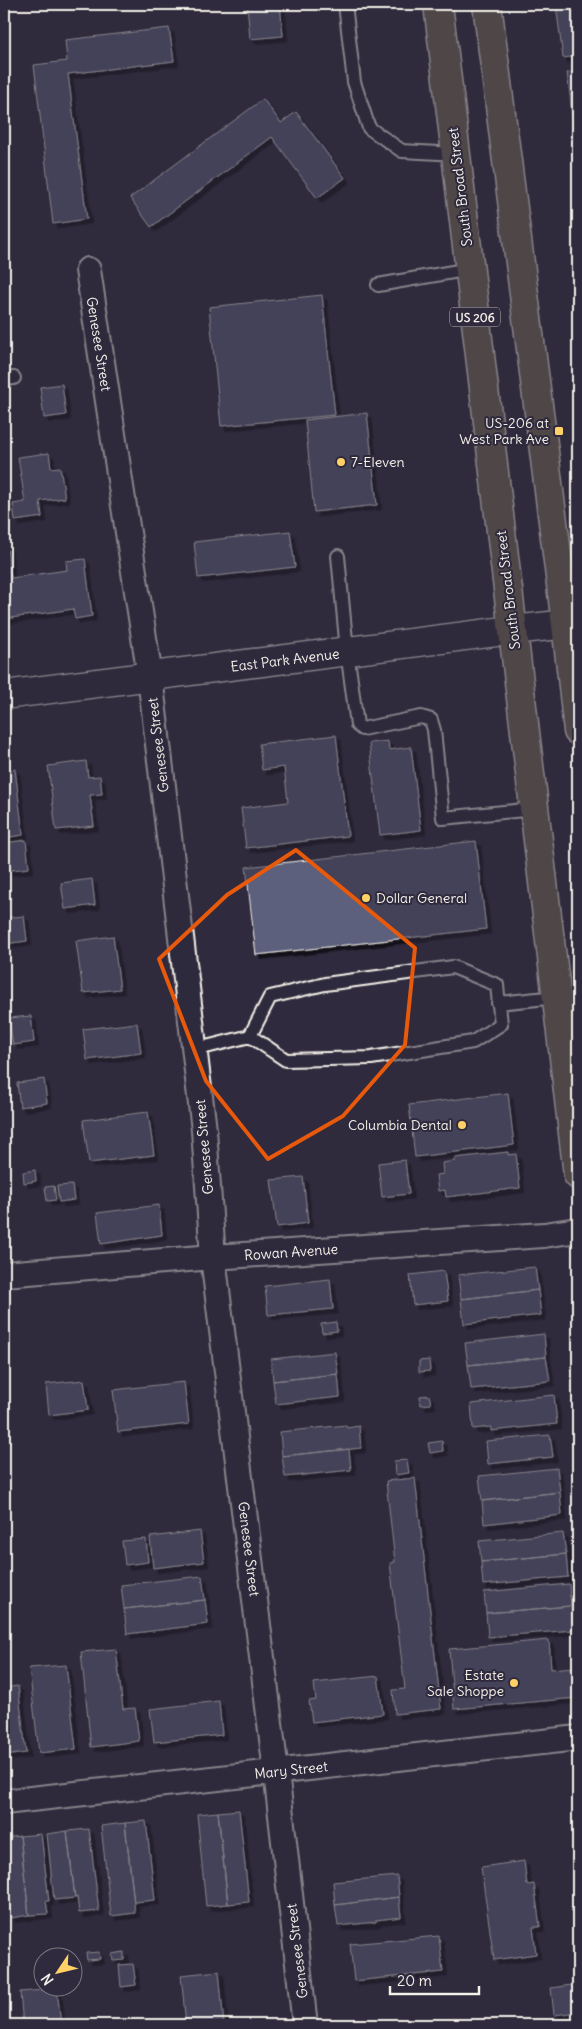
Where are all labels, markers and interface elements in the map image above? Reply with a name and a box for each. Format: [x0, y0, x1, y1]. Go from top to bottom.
street label: South Broad Street [444, 126, 476, 247]
street label: Genesee Street [83, 295, 115, 393]
road number: US 206 [450, 308, 500, 326]
place label: US-206 at West Park Ave [459, 414, 549, 448]
marker: US-206 at West Park Ave [553, 425, 565, 437]
place label: 7-Eleven [351, 453, 405, 471]
marker: 7-Eleven [335, 456, 347, 468]
street label: South Broad Street [492, 529, 524, 650]
street label: East Park Avenue [229, 644, 341, 676]
street label: Genesee Street [143, 696, 173, 793]
place label: Dollar General [376, 889, 467, 907]
marker: Dollar General [360, 892, 372, 904]
street label: Genesee Street [191, 1098, 217, 1195]
place label: Columbia Dental [348, 1116, 452, 1134]
marker: Columbia Dental [456, 1119, 468, 1131]
street label: Rowan Avenue [243, 1240, 339, 1264]
street label: Genesee Street [234, 1501, 264, 1598]
place label: Estate Sale Shoppe [427, 1666, 504, 1700]
marker: Estate Sale Shoppe [508, 1677, 520, 1689]
street label: Mary Street [253, 1757, 329, 1783]
street label: Genesee Street [282, 1902, 312, 1999]
north arrow [32, 1946, 82, 1996]
scale bar [390, 1964, 478, 1996]
text: N [37, 1970, 58, 1989]
text: 20 m [397, 1971, 432, 1990]

